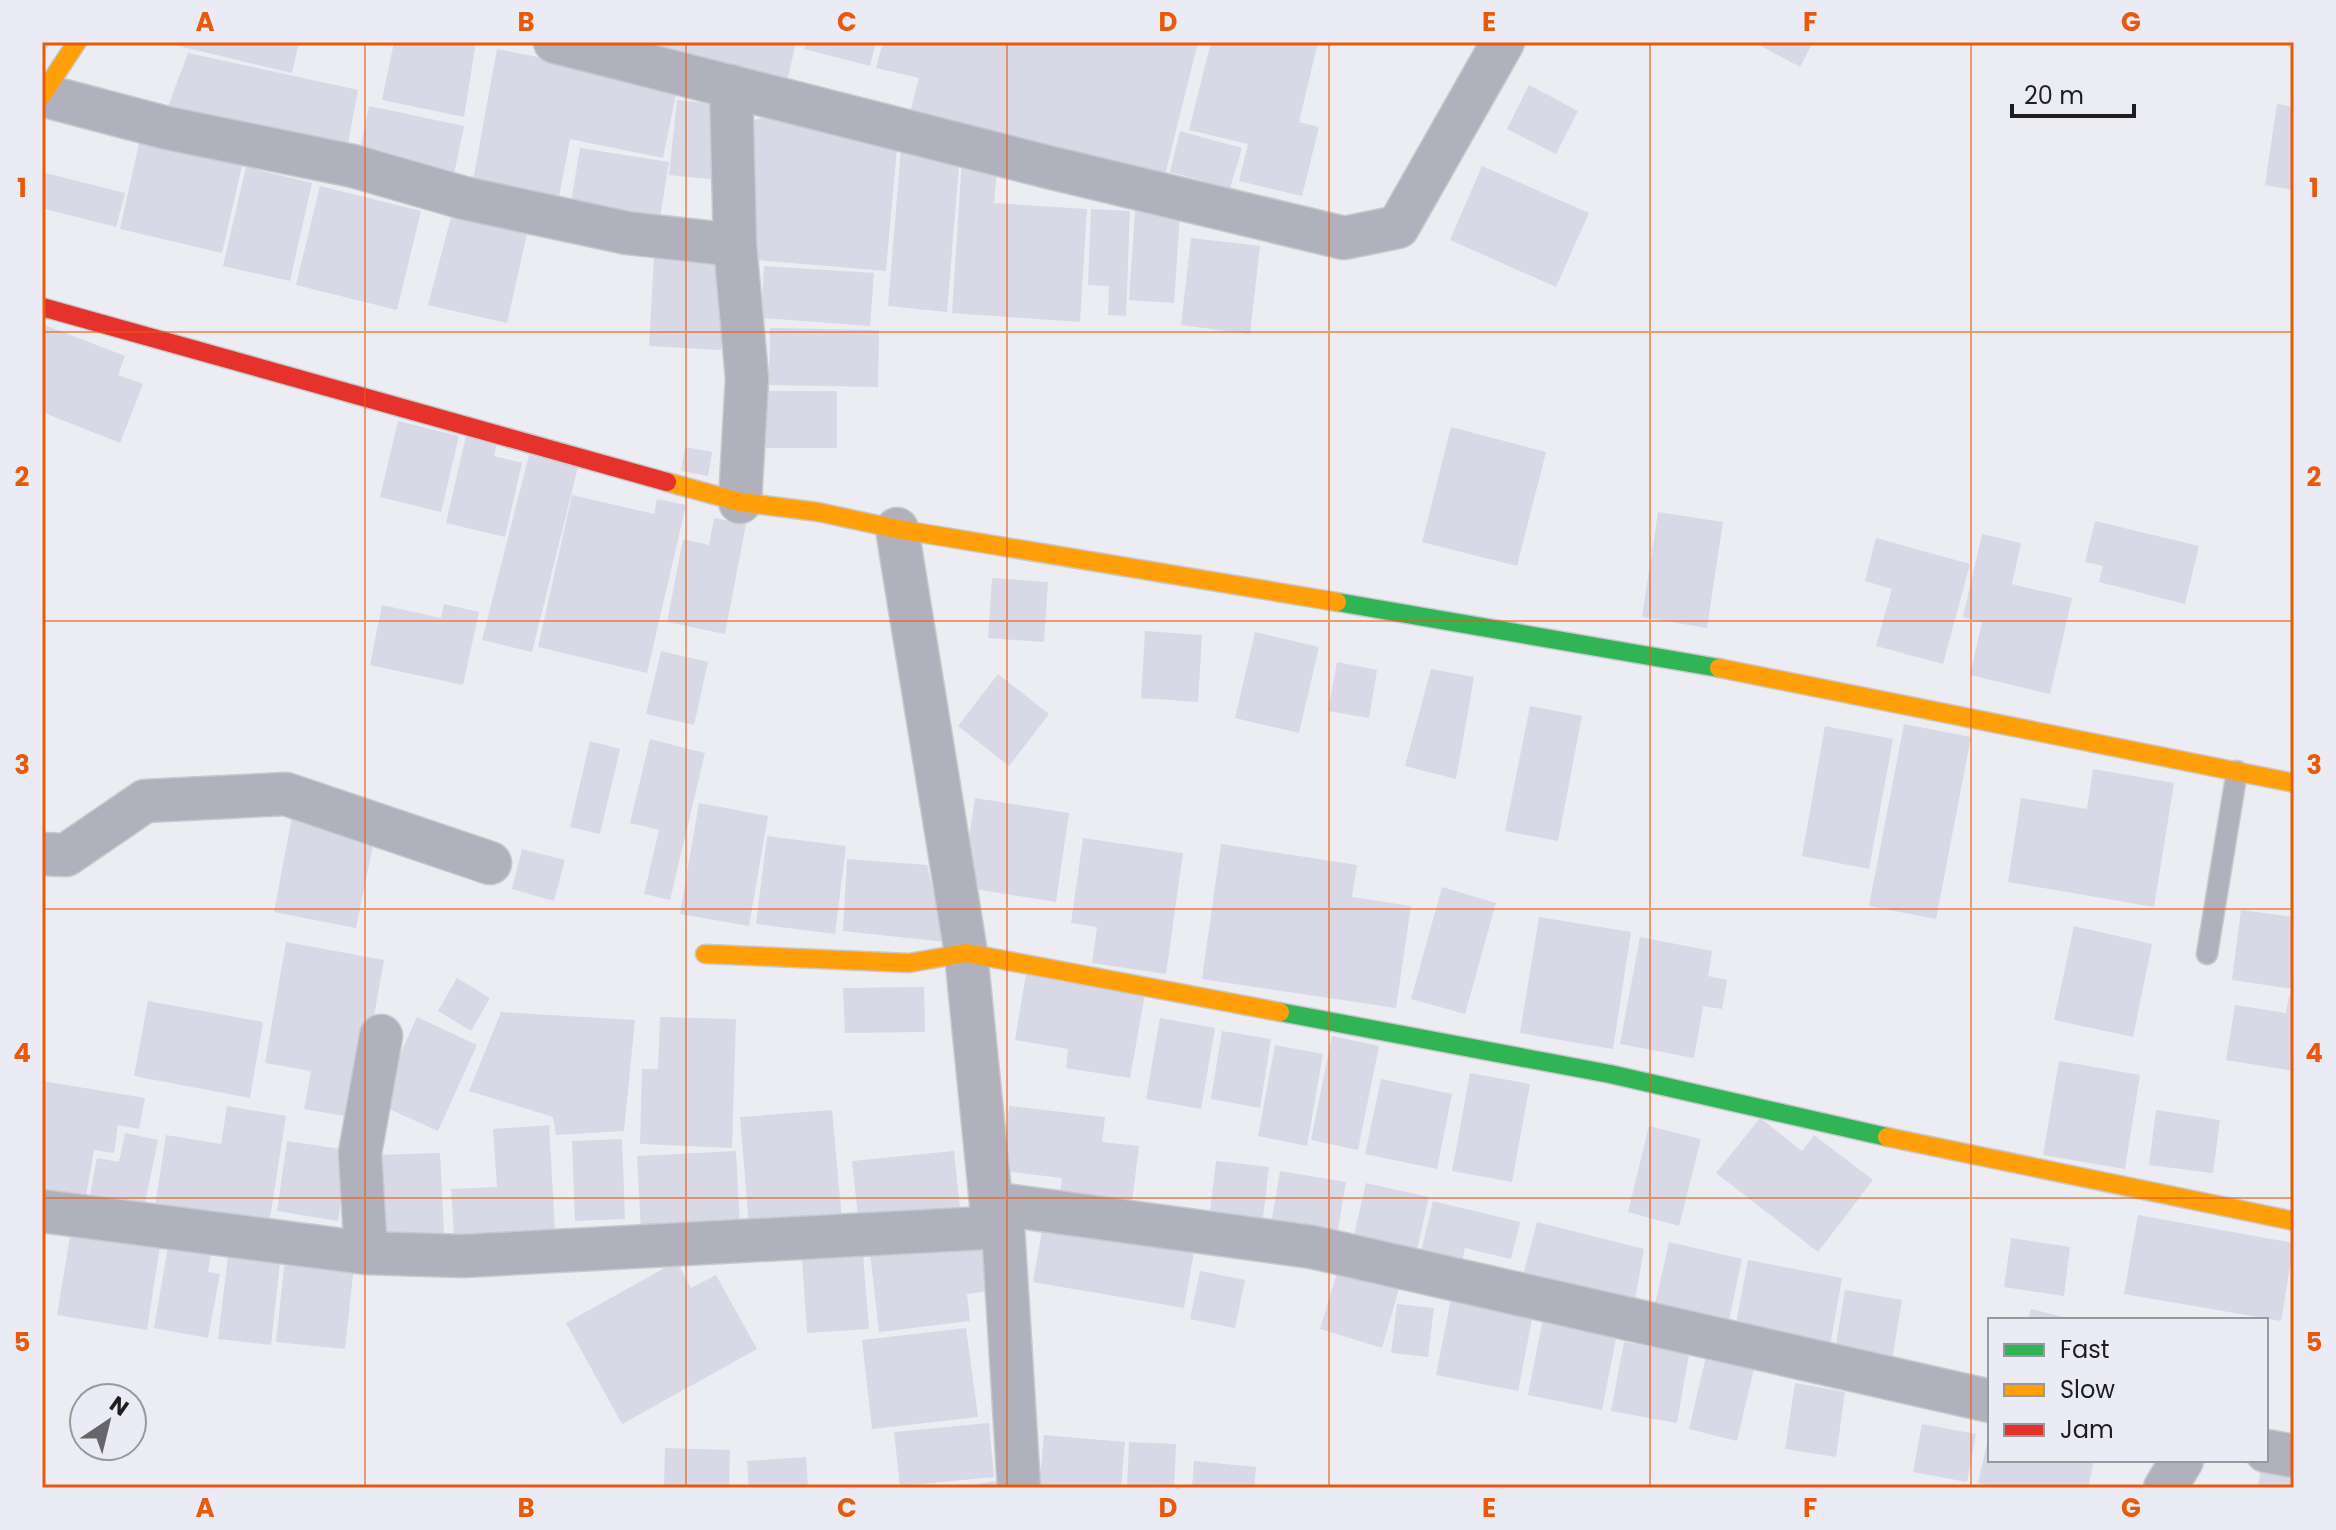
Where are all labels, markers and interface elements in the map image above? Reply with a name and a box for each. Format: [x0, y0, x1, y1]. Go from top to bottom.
text: A [195, 4, 215, 40]
text: B [517, 4, 535, 40]
text: C [837, 4, 857, 40]
text: D [1159, 4, 1178, 40]
text: E [1482, 4, 1496, 40]
text: F [1803, 4, 1817, 40]
text: G [2121, 4, 2141, 40]
scale bar [2012, 68, 2134, 118]
text: 20 m [2024, 79, 2084, 112]
text: 1 [17, 170, 27, 206]
text: 1 [2309, 170, 2319, 206]
text: 2 [15, 459, 30, 495]
text: 2 [2307, 459, 2322, 495]
text: 3 [14, 747, 30, 783]
text: 3 [2306, 747, 2322, 783]
text: 4 [13, 1035, 31, 1071]
text: 4 [2305, 1035, 2323, 1071]
legend [1988, 1318, 2268, 1462]
text: 5 [14, 1324, 30, 1360]
text: 5 [2306, 1324, 2322, 1360]
text: Fast [2060, 1333, 2110, 1366]
text: Slow [2060, 1373, 2115, 1406]
north arrow [68, 1382, 148, 1462]
text: N [104, 1389, 135, 1423]
text: Jam [2060, 1413, 2114, 1446]
text: A [195, 1490, 215, 1526]
text: B [517, 1490, 535, 1526]
text: C [837, 1490, 857, 1526]
text: D [1159, 1490, 1178, 1526]
text: E [1482, 1490, 1496, 1526]
text: F [1803, 1490, 1817, 1526]
text: G [2121, 1490, 2141, 1526]

